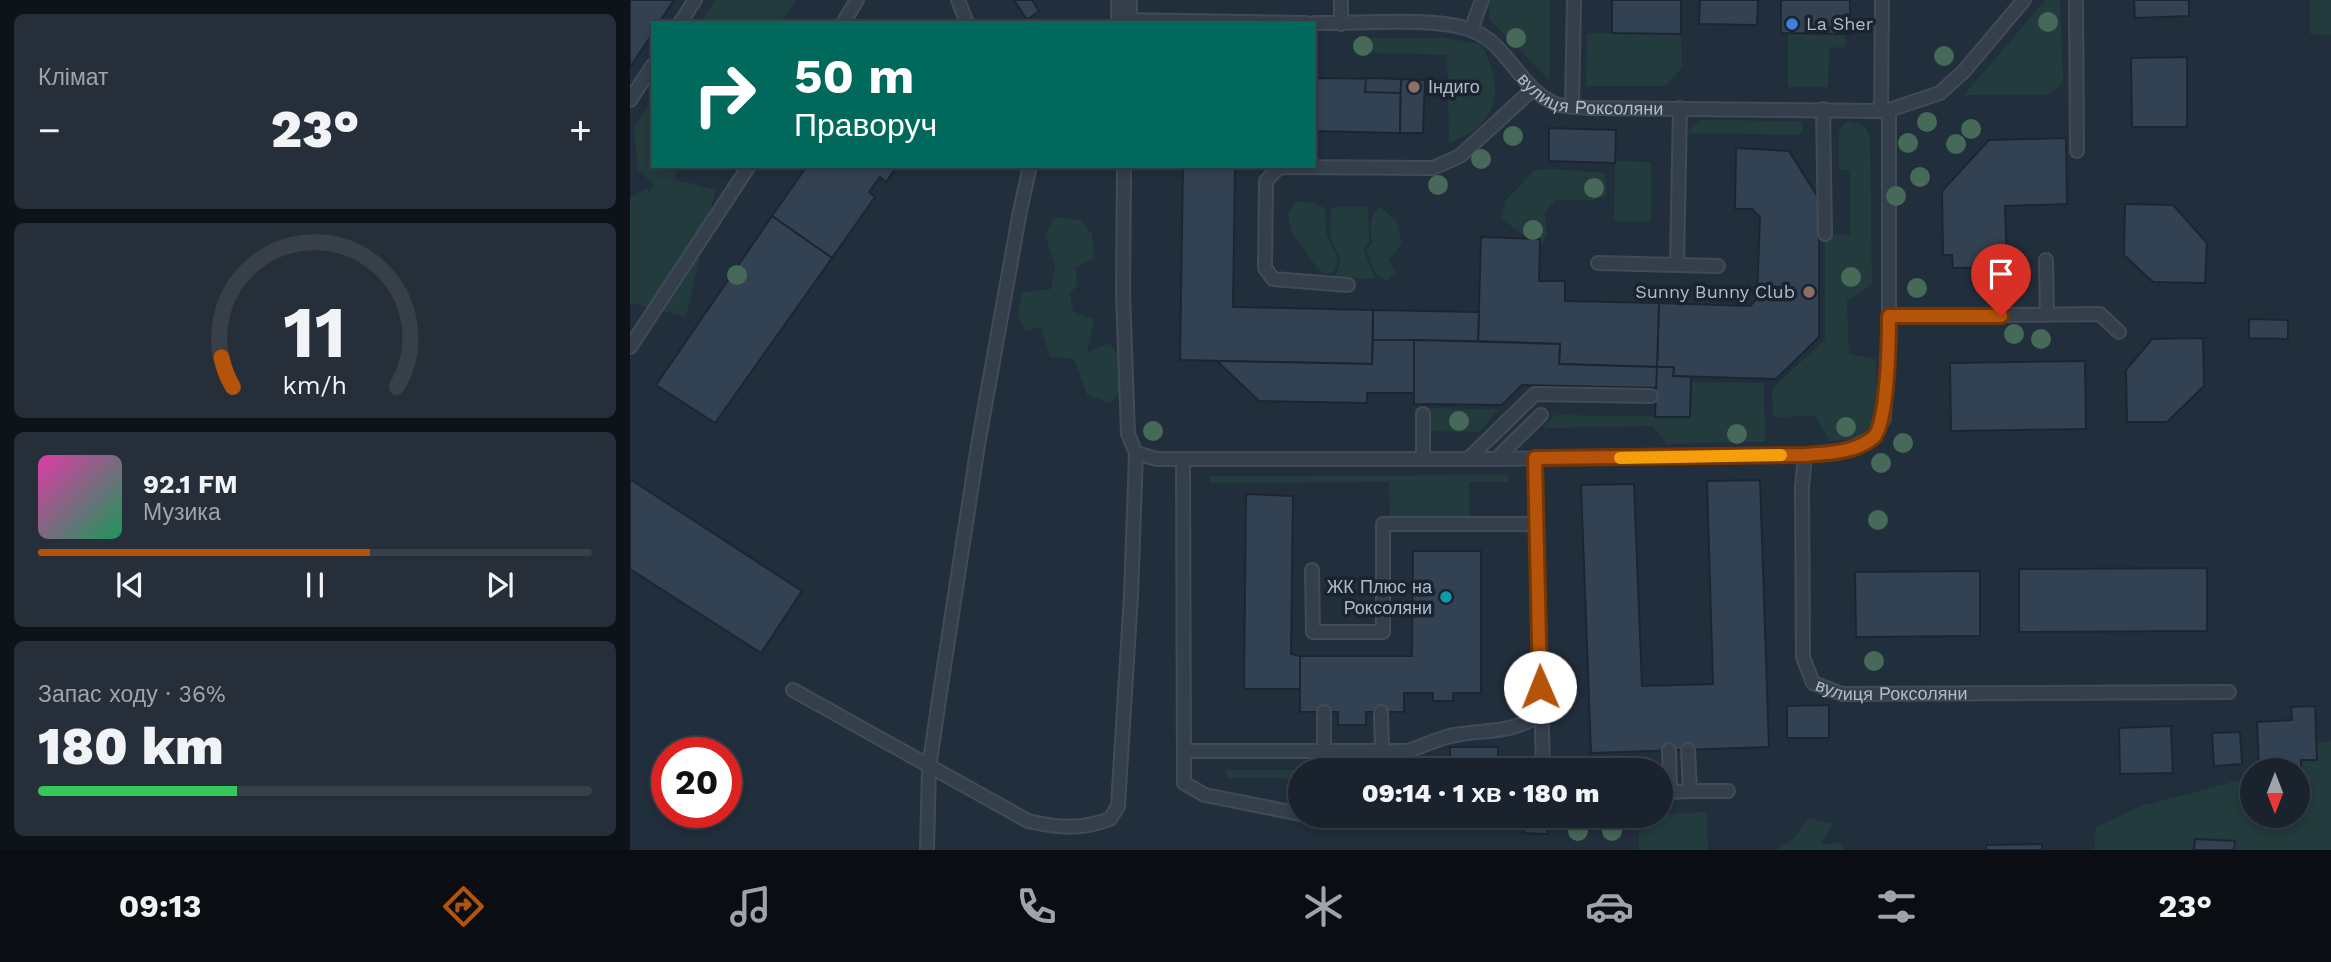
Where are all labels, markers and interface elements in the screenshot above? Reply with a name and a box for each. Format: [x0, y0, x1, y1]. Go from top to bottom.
place label: La Sher [1806, 13, 1873, 34]
marker: La Sher [1784, 16, 1800, 32]
text: 50 m [794, 47, 914, 105]
icon: right [679, 49, 770, 140]
text: Клімат [38, 64, 109, 91]
street label: вулиця Роксоляни [1514, 68, 1663, 119]
place label: Індиго [1428, 76, 1480, 97]
marker: Індиго [1406, 79, 1422, 95]
text: 23° [271, 99, 359, 160]
text: Праворуч [794, 106, 937, 144]
text: − [38, 108, 61, 152]
text: + [569, 108, 592, 152]
pin [1971, 244, 2031, 316]
icon: arrive [1982, 255, 2020, 293]
place label: Sunny Bunny Club [1635, 281, 1795, 302]
marker: Sunny Bunny Club [1801, 284, 1817, 300]
text: 11 [284, 289, 346, 375]
text: km/h [283, 370, 347, 399]
text: 92.1 FM [143, 469, 238, 499]
text: Музика [143, 499, 221, 526]
icon: previous [111, 566, 149, 604]
icon: pause [296, 566, 334, 604]
icon: next [481, 566, 519, 604]
place label: ЖК Плюс на Роксоляни [1327, 576, 1433, 618]
marker: ЖК Плюс на Роксоляни [1438, 589, 1454, 605]
position arrow [1503, 650, 1577, 724]
street label: вулиця Роксоляни [1813, 674, 1968, 704]
text: Запас ходу · 36% [38, 681, 226, 708]
text: 180 km [38, 716, 224, 777]
speed limit sign: 20 [651, 737, 742, 828]
north arrow [2240, 758, 2310, 828]
map controls [2240, 758, 2310, 828]
text: 09:14 · 1 хв · 180 m [1362, 778, 1599, 808]
icon: directions [439, 882, 488, 931]
icon: music [726, 882, 775, 931]
icon: phone [1012, 882, 1061, 931]
icon: climate [1299, 882, 1348, 931]
icon: car [1585, 882, 1634, 931]
icon: filters [1872, 882, 1921, 931]
text: 09:13 [119, 887, 202, 925]
text: 23° [2158, 887, 2212, 925]

